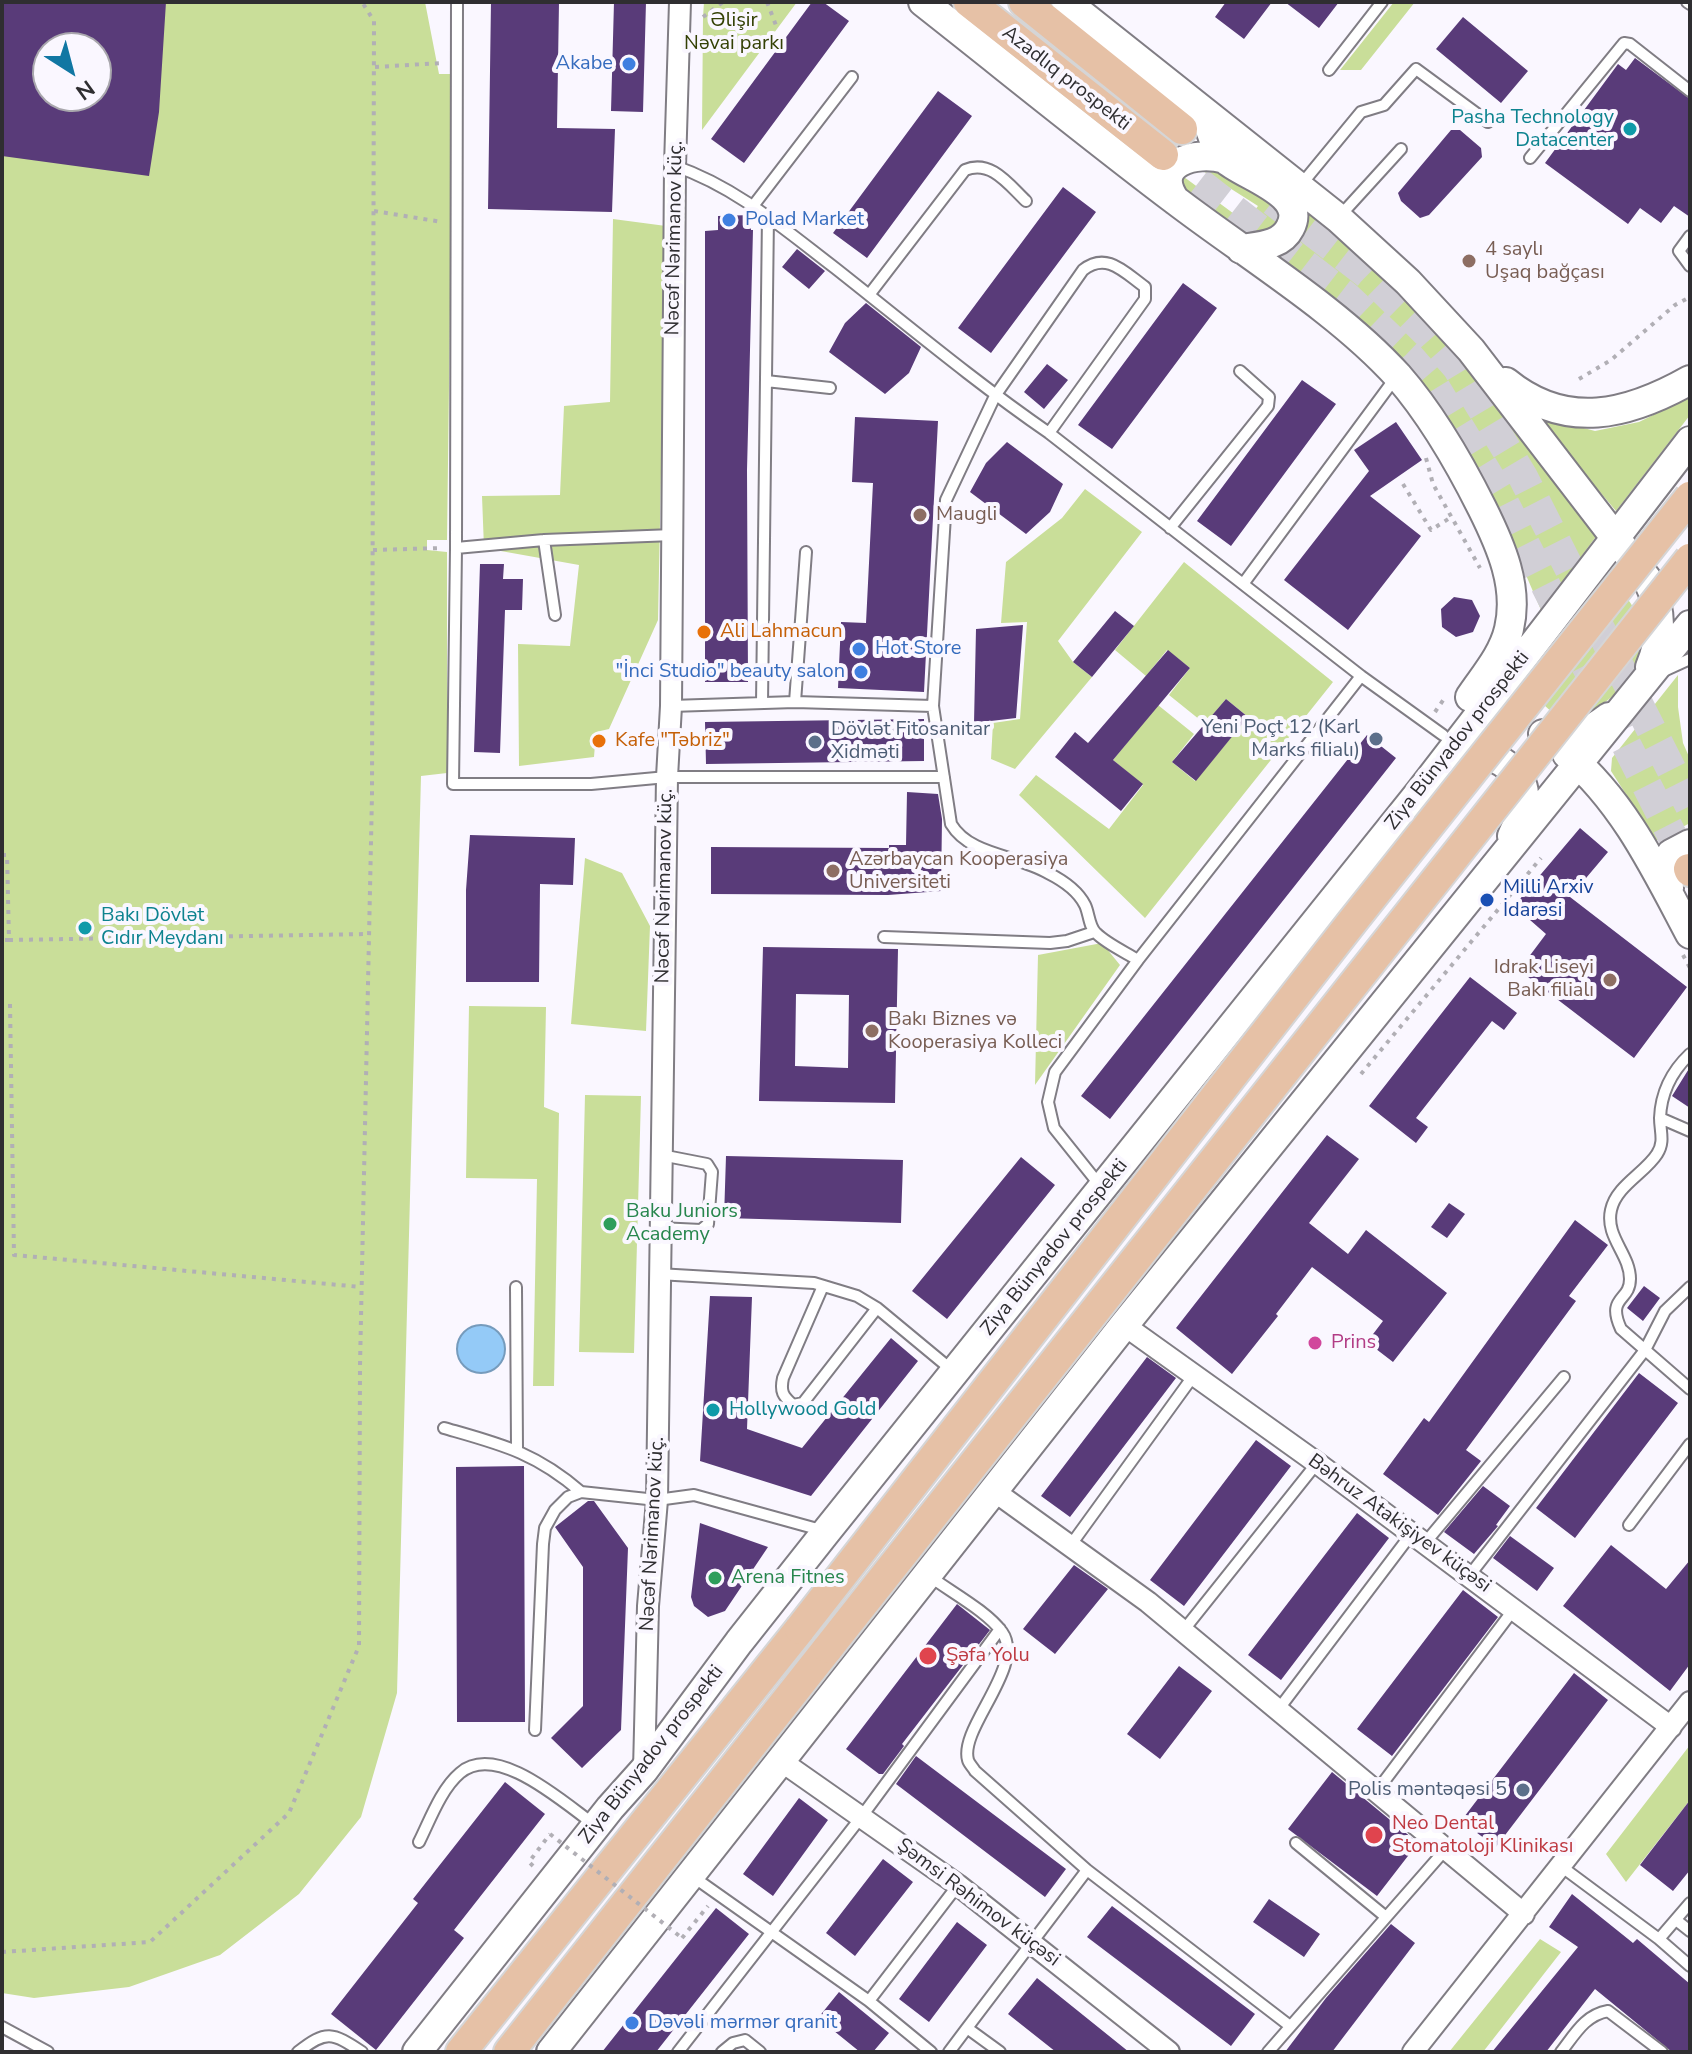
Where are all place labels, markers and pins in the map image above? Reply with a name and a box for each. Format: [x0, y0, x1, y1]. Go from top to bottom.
place label: Akabe [556, 52, 613, 76]
marker: Akabe [620, 55, 638, 73]
place label: Pasha Technology Datacenter [1451, 106, 1614, 153]
marker: Pasha Technology Datacenter [1621, 120, 1639, 138]
place label: Polad Market [745, 208, 864, 232]
marker: Polad Market [720, 211, 738, 229]
place label: 4 saylı Uşaq bağçası [1485, 238, 1605, 285]
marker: 4 saylı Uşaq bağçası [1460, 252, 1478, 270]
place label: Maugli [936, 503, 997, 527]
marker: Maugli [911, 506, 929, 524]
place label: Ali Lahmacun [720, 620, 843, 644]
marker: Ali Lahmacun [695, 623, 713, 641]
place label: Hot Store [875, 637, 961, 661]
marker: Hot Store [850, 640, 868, 658]
place label: "İnci Studio" beauty salon [616, 660, 845, 684]
marker: "İnci Studio" beauty salon [852, 663, 870, 681]
place label: Yeni Poçt 12 (Karl Marks filialı) [1201, 716, 1360, 763]
place label: Dövlət Fitosanitar Xidməti [831, 718, 990, 765]
place label: Kafe "Təbriz" [615, 729, 730, 753]
marker: Yeni Poçt 12 (Karl Marks filialı) [1367, 730, 1385, 748]
marker: Kafe "Təbriz" [590, 732, 608, 750]
marker: Dövlət Fitosanitar Xidməti [806, 733, 824, 751]
place label: Azərbaycan Kooperasiya Universiteti [849, 848, 1068, 895]
marker: Azərbaycan Kooperasiya Universiteti [824, 862, 842, 880]
place label: Milli Arxiv İdarəsi [1503, 876, 1594, 923]
marker: Milli Arxiv İdarəsi [1478, 891, 1496, 909]
place label: Bakı Dövlət Cıdır Meydanı [101, 904, 224, 951]
marker: Bakı Dövlət Cıdır Meydanı [76, 919, 94, 937]
place label: Idrak Liseyi Bakı filialı [1494, 956, 1594, 1003]
marker: Idrak Liseyi Bakı filialı [1601, 971, 1619, 989]
place label: Bakı Biznes və Kooperasiya Kolleci [888, 1008, 1062, 1055]
marker: Bakı Biznes və Kooperasiya Kolleci [863, 1022, 881, 1040]
place label: Baku Juniors Academy [626, 1200, 738, 1247]
marker: Baku Juniors Academy [601, 1215, 619, 1233]
place label: Prins [1331, 1331, 1376, 1355]
marker: Prins [1306, 1334, 1324, 1352]
place label: Hollywood Gold [729, 1398, 876, 1422]
marker: Hollywood Gold [704, 1401, 722, 1419]
place label: Arena Fitnes [731, 1566, 845, 1590]
marker: Arena Fitnes [706, 1569, 724, 1587]
place label: Şəfa Yolu [946, 1644, 1030, 1668]
marker: Şəfa Yolu [917, 1645, 939, 1667]
place label: Polis məntəqəsi 5 [1348, 1778, 1507, 1802]
marker: Polis məntəqəsi 5 [1514, 1781, 1532, 1799]
place label: Neo Dental Stomatoloji Klinikası [1392, 1812, 1573, 1859]
marker: Neo Dental Stomatoloji Klinikası [1363, 1824, 1385, 1846]
place label: Dəvəli mərmər qranit [648, 2011, 837, 2035]
marker: Dəvəli mərmər qranit [623, 2014, 641, 2032]

